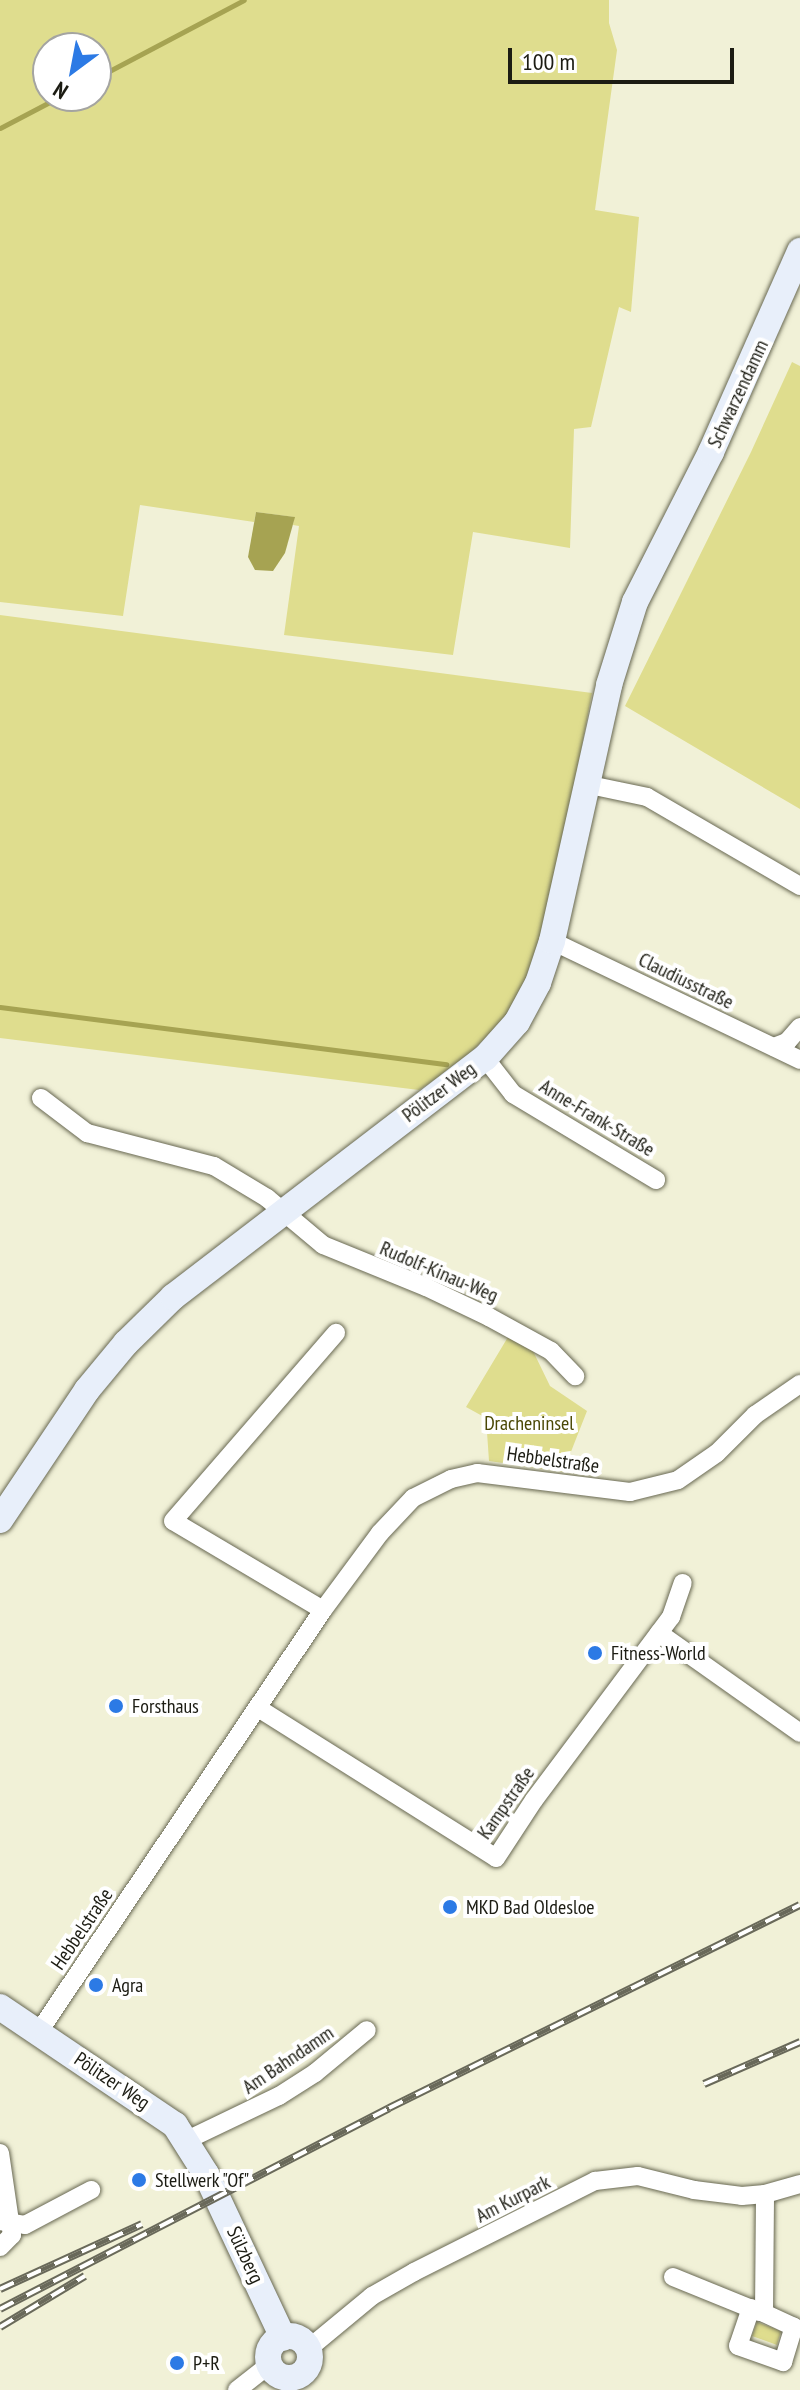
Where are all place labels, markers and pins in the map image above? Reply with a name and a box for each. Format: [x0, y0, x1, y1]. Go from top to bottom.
place label: Fitness-World [611, 1641, 706, 1665]
marker: Fitness-World [586, 1644, 604, 1662]
place label: Forsthaus [132, 1694, 199, 1718]
marker: Forsthaus [107, 1697, 125, 1715]
place label: MKD Bad Oldesloe [466, 1895, 595, 1919]
marker: MKD Bad Oldesloe [441, 1898, 459, 1916]
place label: Agra [112, 1973, 143, 1997]
marker: Agra [87, 1976, 105, 1994]
place label: Stellwerk "Of" [155, 2168, 251, 2192]
marker: Stellwerk "Of" [130, 2171, 148, 2189]
place label: P+R [193, 2351, 220, 2375]
marker: P+R [168, 2354, 186, 2372]

